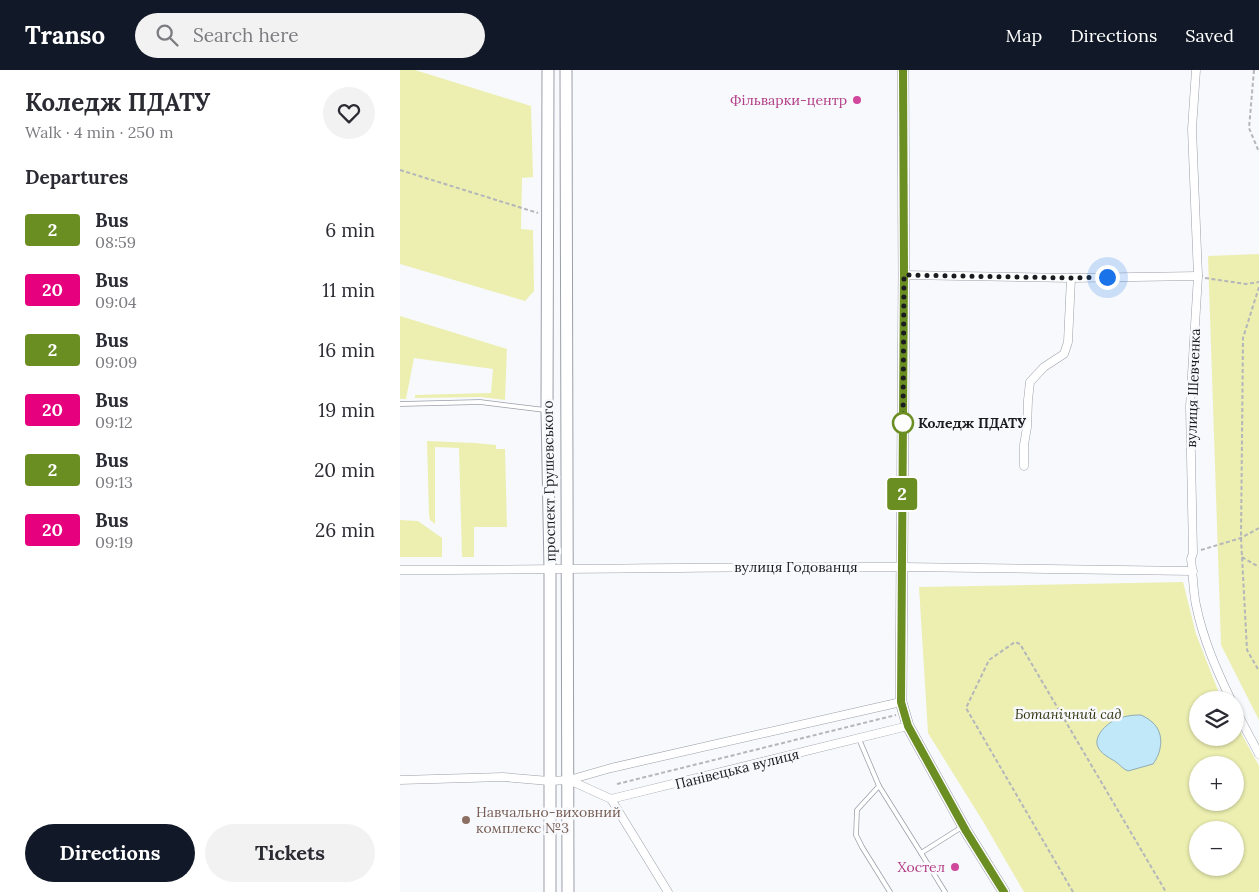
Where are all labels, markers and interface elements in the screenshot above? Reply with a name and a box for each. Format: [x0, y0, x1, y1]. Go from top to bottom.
search box [135, 13, 485, 58]
text: Transo [25, 20, 105, 51]
icon: search [153, 21, 181, 49]
text: Search here [193, 23, 299, 47]
text: Map [1006, 24, 1042, 47]
text: Directions [1070, 24, 1157, 47]
text: Saved [1185, 24, 1234, 47]
text: Коледж ПДАТУ [25, 87, 211, 118]
button: heart [323, 87, 375, 139]
place label: Фільварки-центр [730, 91, 847, 109]
marker: Фільварки-центр [851, 94, 863, 106]
text: Walk · 4 min · 250 m [25, 122, 173, 142]
text: Departures [25, 165, 128, 189]
text: Bus [95, 208, 128, 232]
text: 2 [48, 218, 57, 241]
text: 6 min [325, 218, 375, 242]
text: 08:59 [95, 232, 136, 252]
your location [1095, 265, 1120, 290]
text: Bus [95, 268, 128, 292]
text: 20 [42, 278, 63, 301]
text: 11 min [322, 278, 375, 302]
text: 09:04 [95, 292, 137, 312]
text: Bus [95, 328, 128, 352]
street label: вулиця Шевченка [1182, 328, 1204, 448]
text: 2 [48, 338, 57, 361]
text: 16 min [318, 338, 375, 362]
text: 09:09 [95, 352, 137, 372]
text: Bus [95, 388, 128, 412]
text: 20 [42, 398, 63, 421]
text: 19 min [318, 398, 375, 422]
street label: проспект Грушевського [539, 400, 559, 562]
text: 09:12 [95, 412, 133, 432]
marker: Коледж ПДАТУ [892, 412, 914, 434]
place label: Коледж ПДАТУ [918, 414, 1026, 432]
text: Bus [95, 448, 128, 472]
text: 2 [48, 458, 57, 481]
text: 20 min [314, 458, 375, 482]
text: 09:13 [95, 472, 133, 492]
line badge: 2 [886, 478, 918, 510]
text: 2 [897, 482, 907, 505]
text: Bus [95, 508, 128, 532]
text: 20 [42, 518, 63, 541]
text: 26 min [315, 518, 375, 542]
text: 09:19 [95, 532, 133, 552]
street label: вулиця Годованця [734, 558, 858, 576]
map controls [1189, 691, 1244, 876]
button: layers [1189, 691, 1244, 746]
park label: Ботанічний сад [1015, 705, 1121, 723]
street label: Панівецька вулиця [673, 745, 801, 793]
button: + [1189, 756, 1244, 811]
place label: Навчально-виховний комплекс №3 [476, 803, 621, 837]
marker: Навчально-виховний комплекс №3 [460, 814, 472, 826]
button: − [1189, 821, 1244, 876]
button: Directions [25, 824, 195, 882]
button: Tickets [205, 824, 375, 882]
place label: Хостел [897, 858, 945, 876]
marker: Хостел [949, 861, 961, 873]

